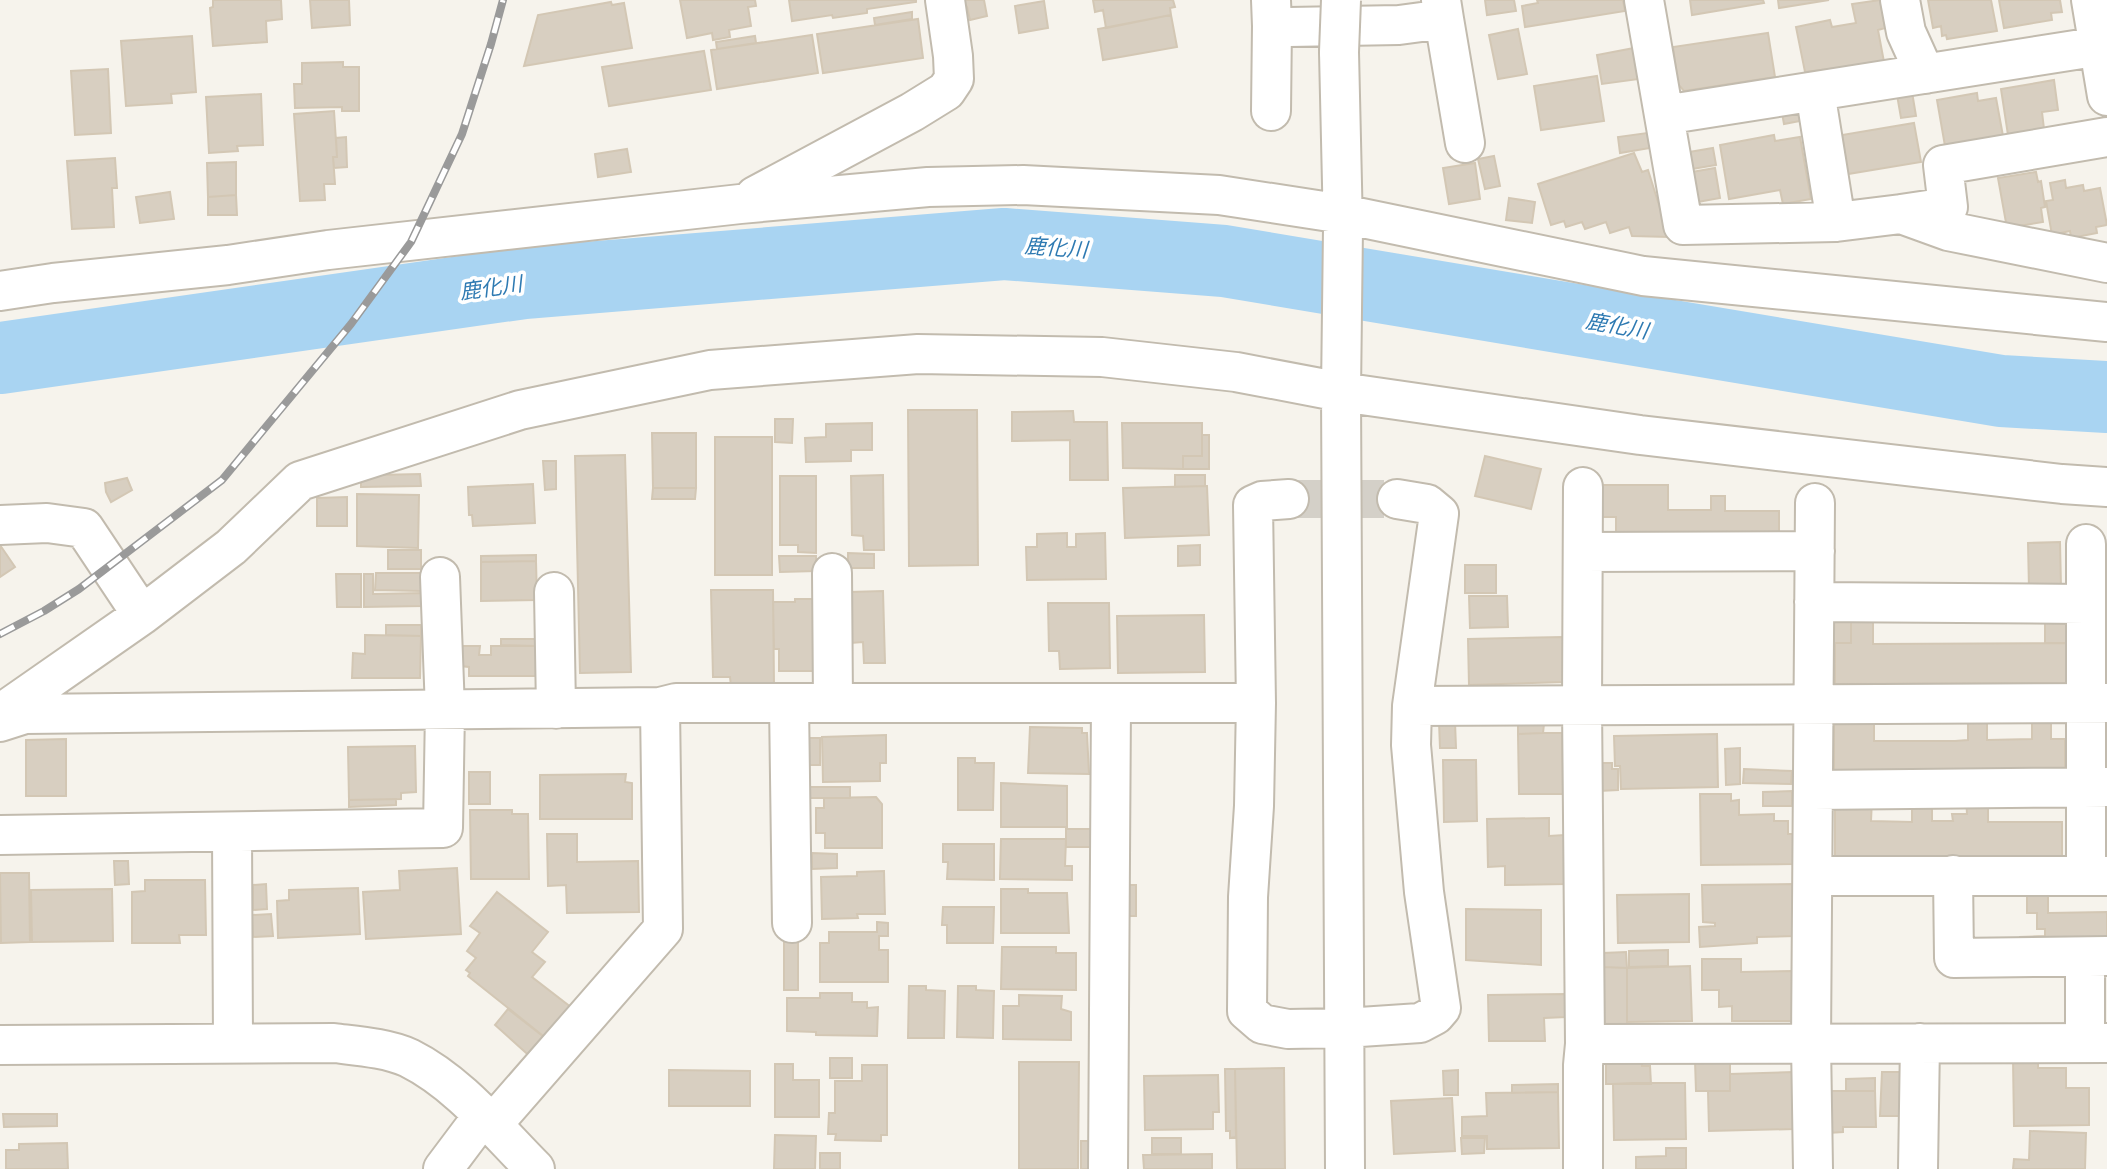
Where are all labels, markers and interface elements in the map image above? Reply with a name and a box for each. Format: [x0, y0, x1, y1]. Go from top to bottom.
water label: 鹿化川 [1024, 233, 1090, 262]
water label: 鹿化川 [458, 270, 526, 304]
water label: 鹿化川 [1584, 308, 1652, 344]

